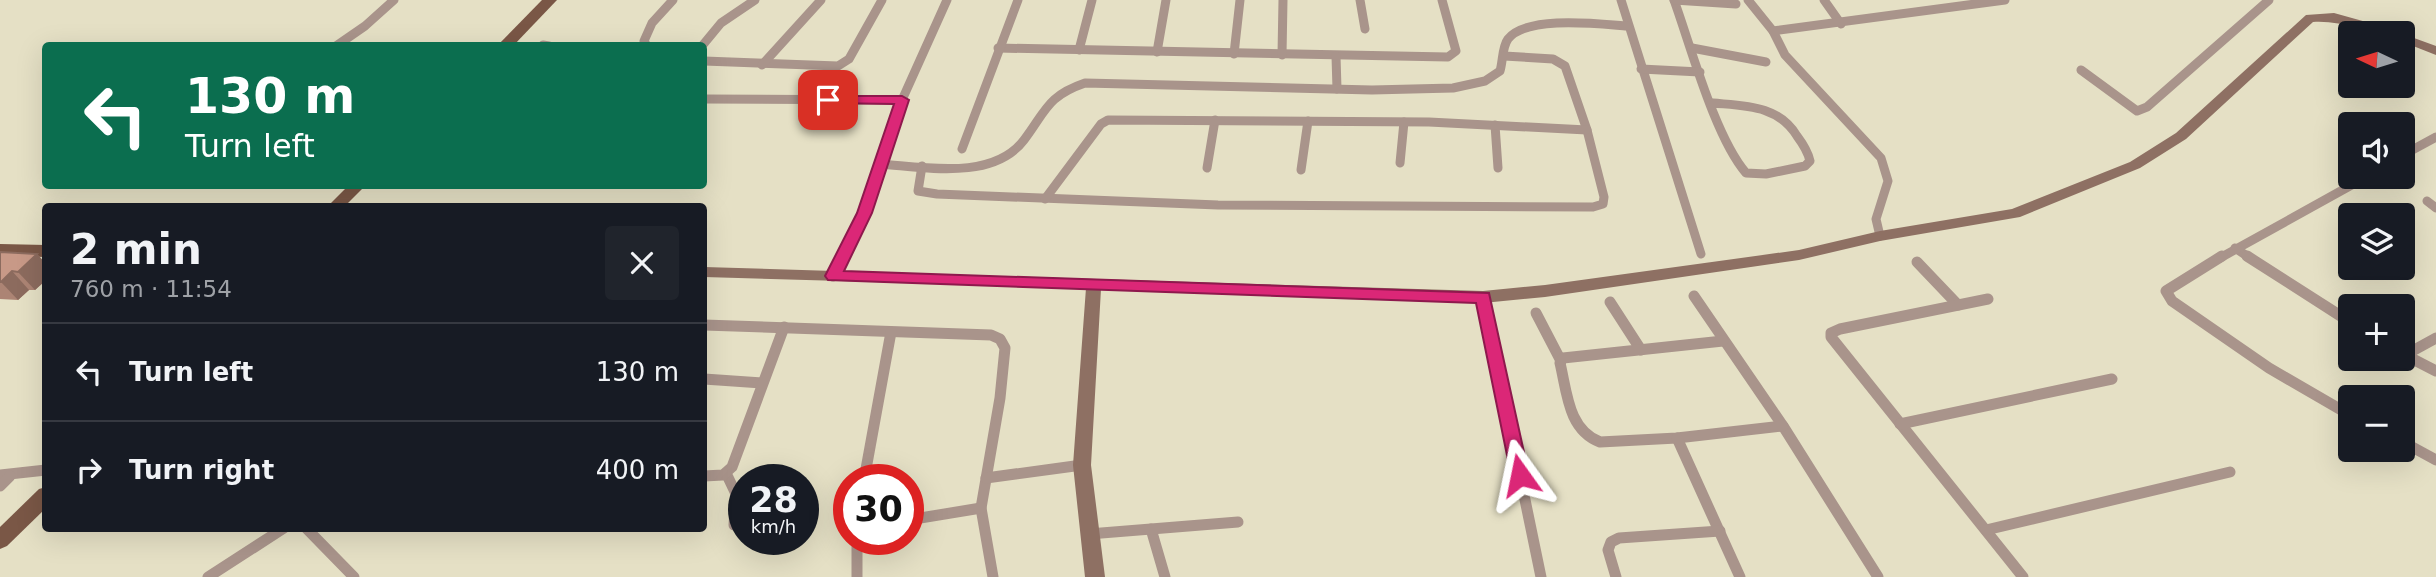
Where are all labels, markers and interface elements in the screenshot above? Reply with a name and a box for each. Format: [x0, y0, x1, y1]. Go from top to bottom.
north arrow [2338, 21, 2415, 98]
map controls [2338, 21, 2415, 462]
text: 130 m [185, 68, 355, 125]
icon: left [70, 70, 161, 161]
pin [798, 70, 858, 130]
icon: arrive [809, 81, 847, 119]
button: sound [2338, 112, 2415, 189]
text: Turn left [185, 127, 315, 165]
button: layers [2338, 203, 2415, 280]
text: 2 min [70, 225, 202, 274]
button: close [605, 226, 679, 300]
text: 760 m · 11:54 [70, 276, 232, 302]
button: + [2338, 294, 2415, 371]
icon: left [70, 353, 108, 391]
text: Turn left [129, 357, 253, 387]
text: 130 m [596, 357, 679, 387]
button: − [2338, 385, 2415, 462]
position arrow [1483, 438, 1557, 512]
icon: right [70, 451, 108, 489]
text: Turn right [129, 455, 274, 485]
text: 400 m [596, 455, 679, 485]
speed limit sign: 30 [833, 464, 924, 555]
text: 28 [749, 480, 798, 520]
text: km/h [751, 516, 796, 537]

